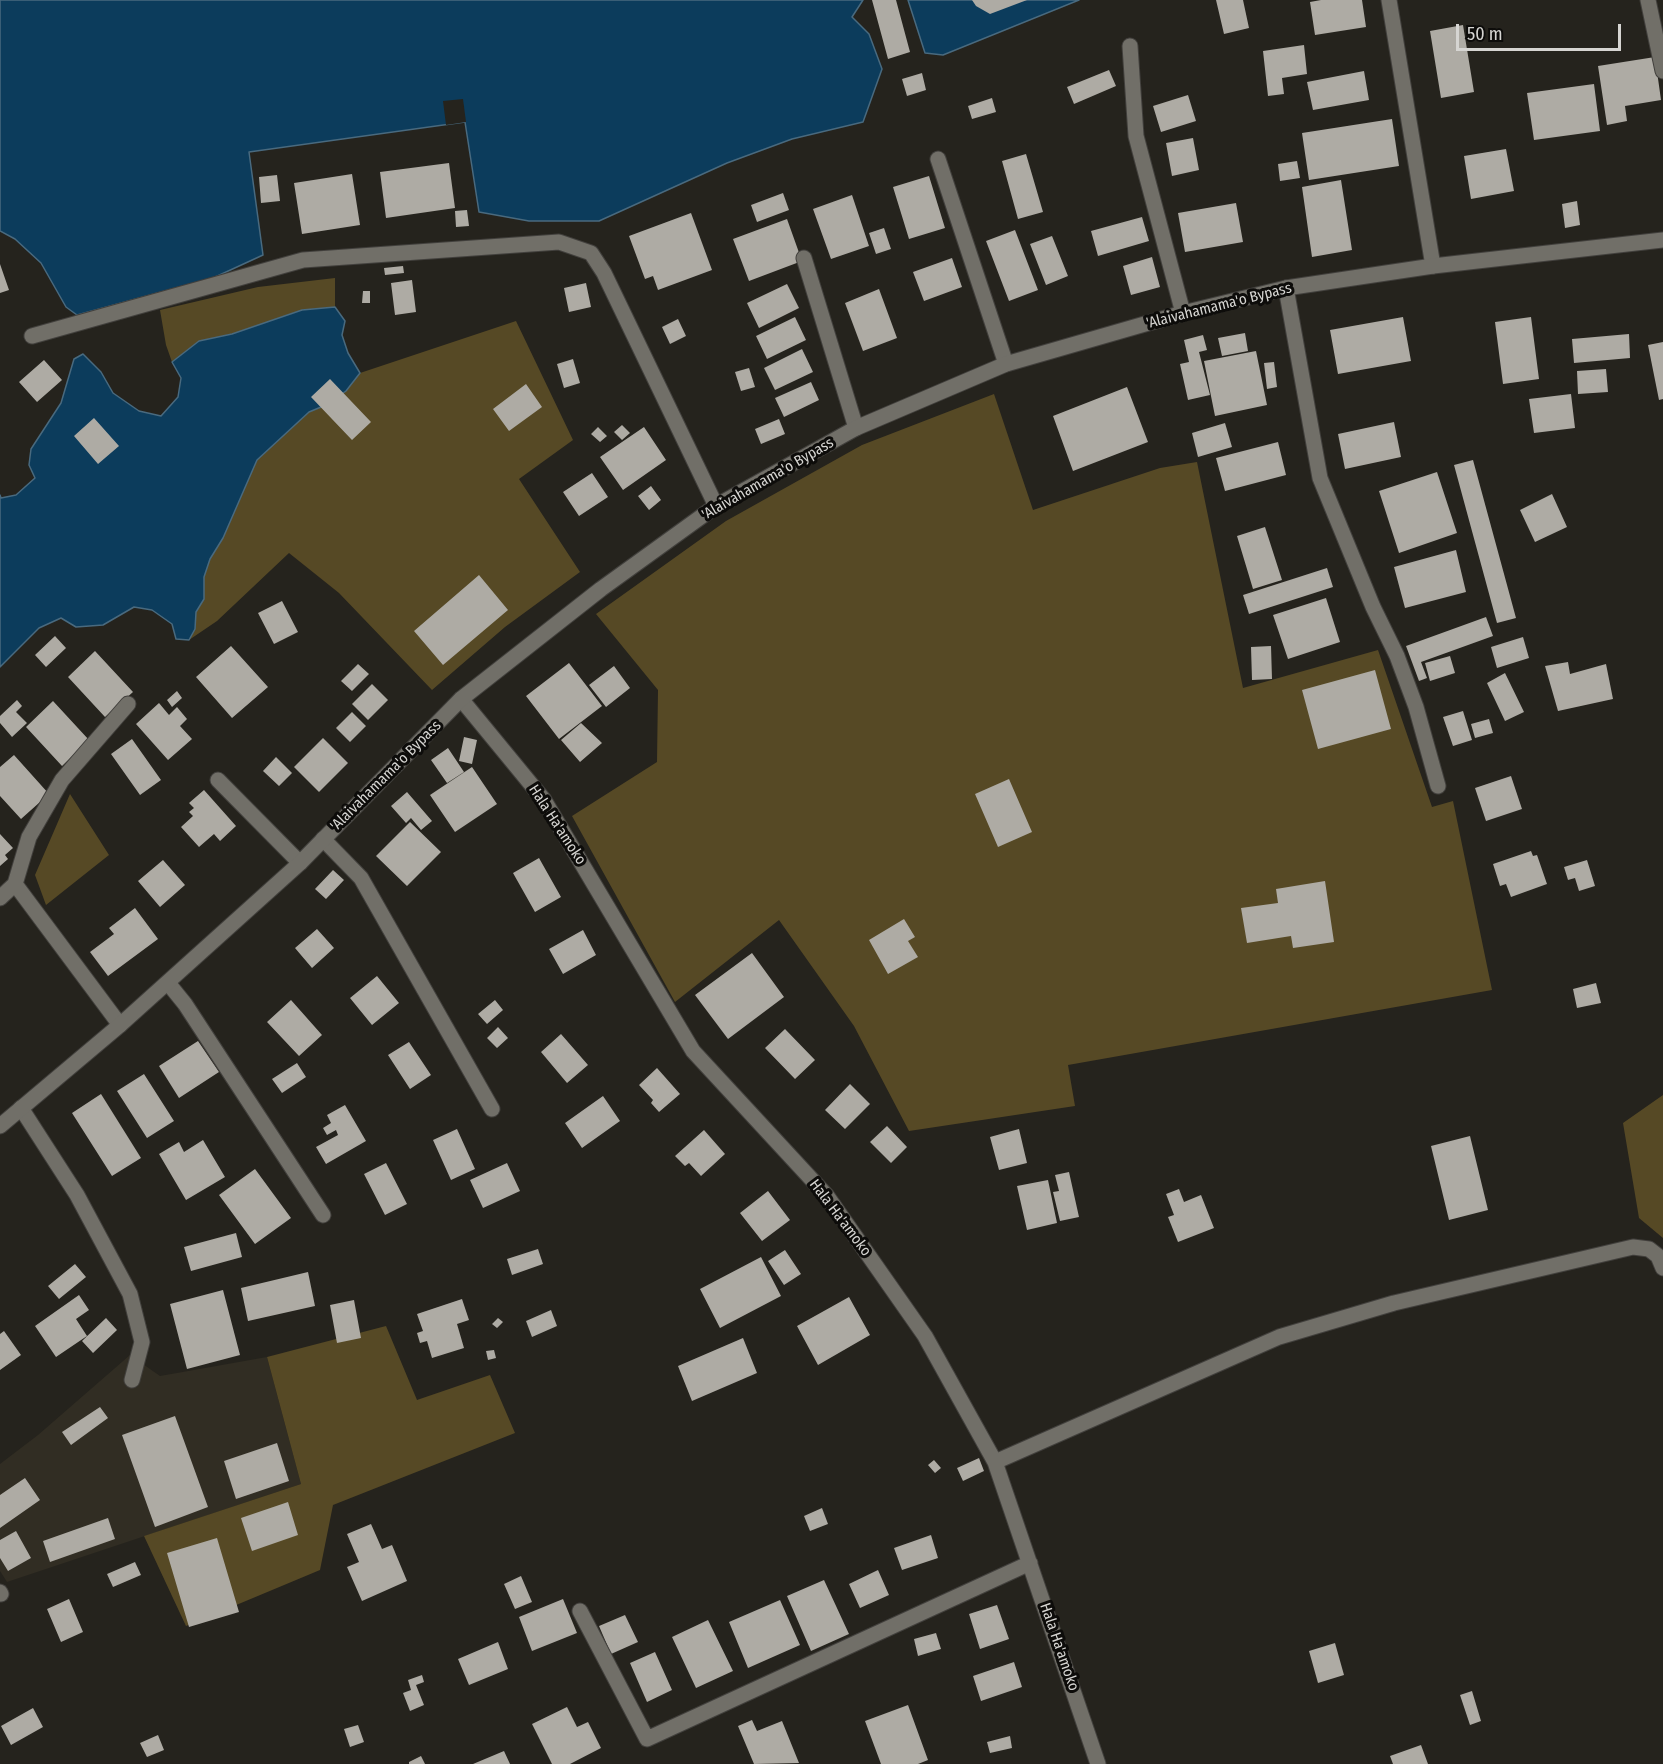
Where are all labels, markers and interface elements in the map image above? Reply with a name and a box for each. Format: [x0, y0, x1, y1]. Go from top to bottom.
scale bar [1459, 12, 1624, 50]
text: 50 m [1467, 23, 1503, 45]
street label: 'Alaivahamama'o Bypass [1144, 279, 1294, 333]
street label: 'Alaivahamama'o Bypass [699, 434, 837, 524]
street label: 'Alaivahamama'o Bypass [327, 717, 445, 835]
street label: Hala Ha'amoko [524, 782, 590, 868]
street label: Hala Ha'amoko [805, 1176, 875, 1260]
street label: Hala Ha'amoko [1036, 1601, 1082, 1693]

